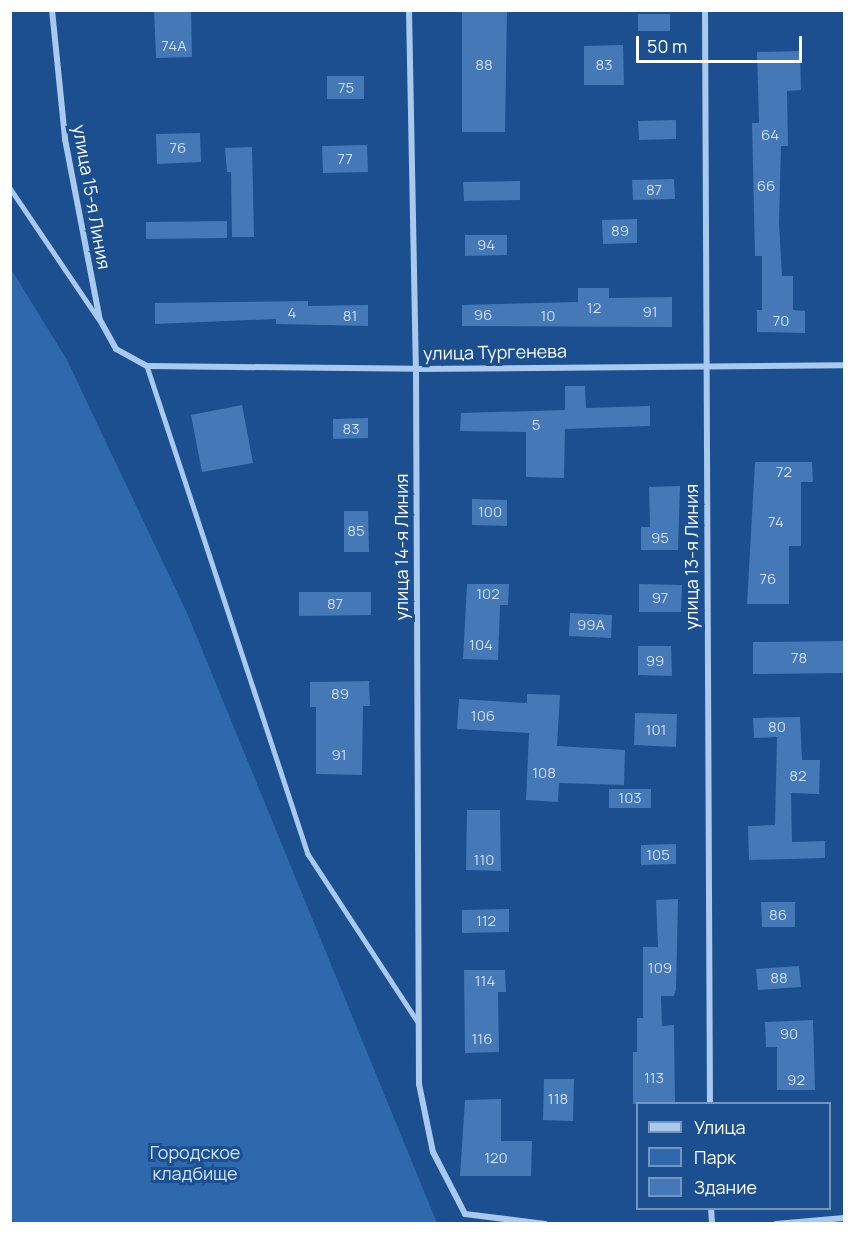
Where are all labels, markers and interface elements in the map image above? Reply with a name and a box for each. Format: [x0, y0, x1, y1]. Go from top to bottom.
scale bar [639, 24, 806, 62]
text: 50 m [647, 34, 687, 58]
house number: 74А [161, 37, 187, 55]
house number: 88 [475, 56, 493, 74]
house number: 83 [595, 56, 613, 74]
house number: 75 [338, 79, 354, 97]
street label: улица 15-я Линия [69, 123, 115, 271]
house number: 64 [761, 126, 779, 144]
house number: 76 [170, 139, 186, 157]
house number: 77 [337, 150, 353, 168]
house number: 66 [757, 177, 775, 195]
house number: 87 [646, 181, 662, 199]
house number: 89 [611, 222, 629, 240]
house number: 94 [477, 236, 495, 254]
house number: 12 [587, 299, 601, 317]
house number: 91 [642, 303, 658, 321]
house number: 4 [288, 304, 296, 322]
house number: 96 [474, 306, 492, 324]
house number: 81 [343, 307, 357, 325]
house number: 10 [541, 307, 555, 325]
house number: 70 [773, 312, 789, 330]
street label: улица Тургенева [423, 340, 567, 364]
house number: 5 [532, 416, 540, 434]
house number: 83 [342, 420, 360, 438]
house number: 72 [776, 463, 792, 481]
street label: улица 14-я Линия [390, 474, 412, 620]
street label: улица 13-я Линия [680, 484, 702, 630]
house number: 100 [478, 503, 502, 521]
house number: 74 [768, 513, 784, 531]
house number: 85 [347, 522, 365, 540]
house number: 95 [651, 529, 669, 547]
house number: 76 [760, 570, 776, 588]
house number: 102 [476, 585, 500, 603]
house number: 97 [652, 589, 668, 607]
house number: 87 [327, 595, 343, 613]
house number: 99А [577, 616, 605, 634]
house number: 104 [469, 636, 493, 654]
house number: 78 [791, 649, 807, 667]
house number: 99 [646, 652, 664, 670]
house number: 89 [331, 685, 349, 703]
house number: 106 [471, 707, 495, 725]
house number: 80 [768, 718, 786, 736]
house number: 101 [646, 721, 666, 739]
house number: 91 [331, 746, 347, 764]
house number: 108 [532, 764, 556, 782]
house number: 82 [789, 767, 807, 785]
house number: 103 [618, 789, 642, 807]
house number: 105 [646, 846, 670, 864]
house number: 110 [474, 851, 494, 869]
house number: 86 [769, 906, 787, 924]
house number: 112 [476, 912, 496, 930]
house number: 109 [648, 959, 672, 977]
house number: 88 [770, 969, 788, 987]
house number: 114 [475, 972, 495, 990]
house number: 90 [780, 1025, 798, 1043]
house number: 116 [471, 1030, 493, 1048]
house number: 113 [644, 1069, 664, 1087]
house number: 92 [787, 1071, 805, 1089]
house number: 118 [548, 1090, 568, 1108]
legend [636, 1102, 831, 1210]
text: Улица [694, 1115, 746, 1139]
park label: Городское кладбище [150, 1142, 240, 1184]
text: Парк [694, 1145, 736, 1169]
house number: 120 [484, 1149, 508, 1167]
text: Здание [694, 1175, 757, 1199]

